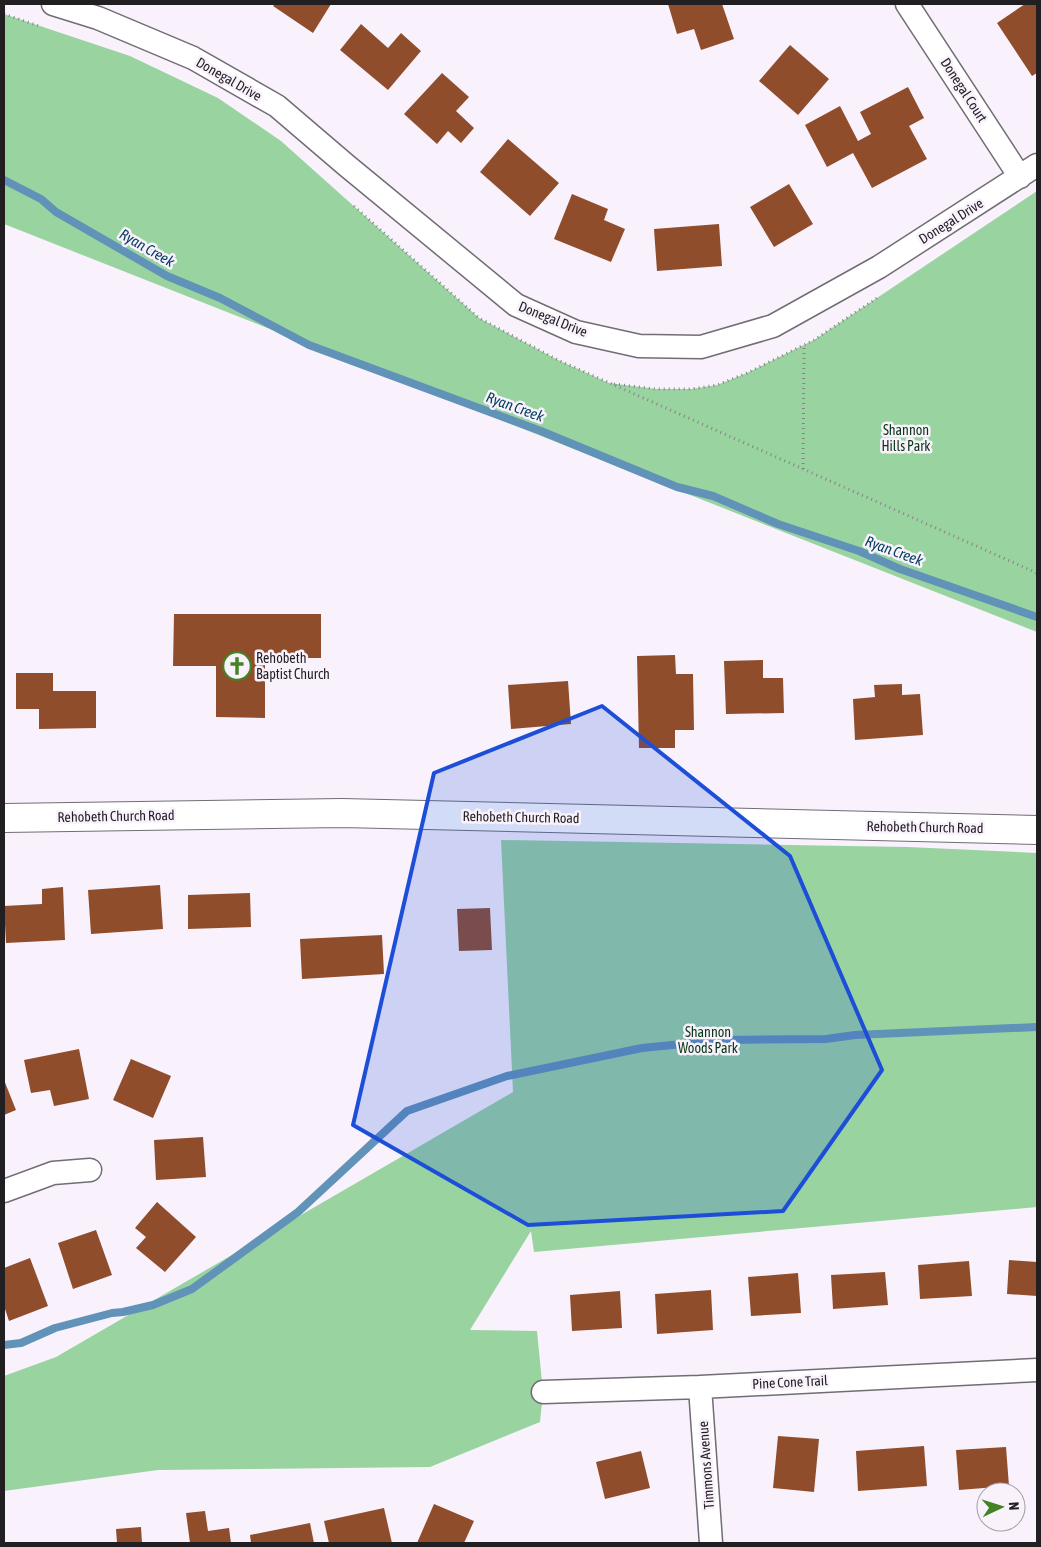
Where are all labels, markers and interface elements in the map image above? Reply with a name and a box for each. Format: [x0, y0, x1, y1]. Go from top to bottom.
street label: Donegal Drive [194, 54, 264, 104]
street label: Donegal Court [937, 55, 991, 125]
street label: Donegal Drive [916, 195, 986, 247]
water label: Ryan Creek [117, 225, 178, 270]
street label: Donegal Drive [516, 298, 590, 340]
water label: Ryan Creek [484, 388, 547, 425]
park label: Shannon Hills Park [881, 422, 931, 454]
water label: Ryan Creek [863, 532, 926, 569]
place label: Rehobeth Baptist Church [256, 650, 330, 682]
church icon: Rehobeth Baptist Church [222, 651, 252, 681]
street label: Rehobeth Church Road [57, 807, 175, 825]
street label: Rehobeth Church Road [462, 808, 580, 826]
street label: Rehobeth Church Road [866, 818, 984, 836]
park label: Shannon Woods Park [678, 1024, 738, 1056]
street label: Pine Cone Trail [752, 1372, 828, 1392]
street label: Timmons Avenue [695, 1420, 717, 1510]
north arrow [976, 1482, 1026, 1532]
text: N [1006, 1501, 1022, 1511]

